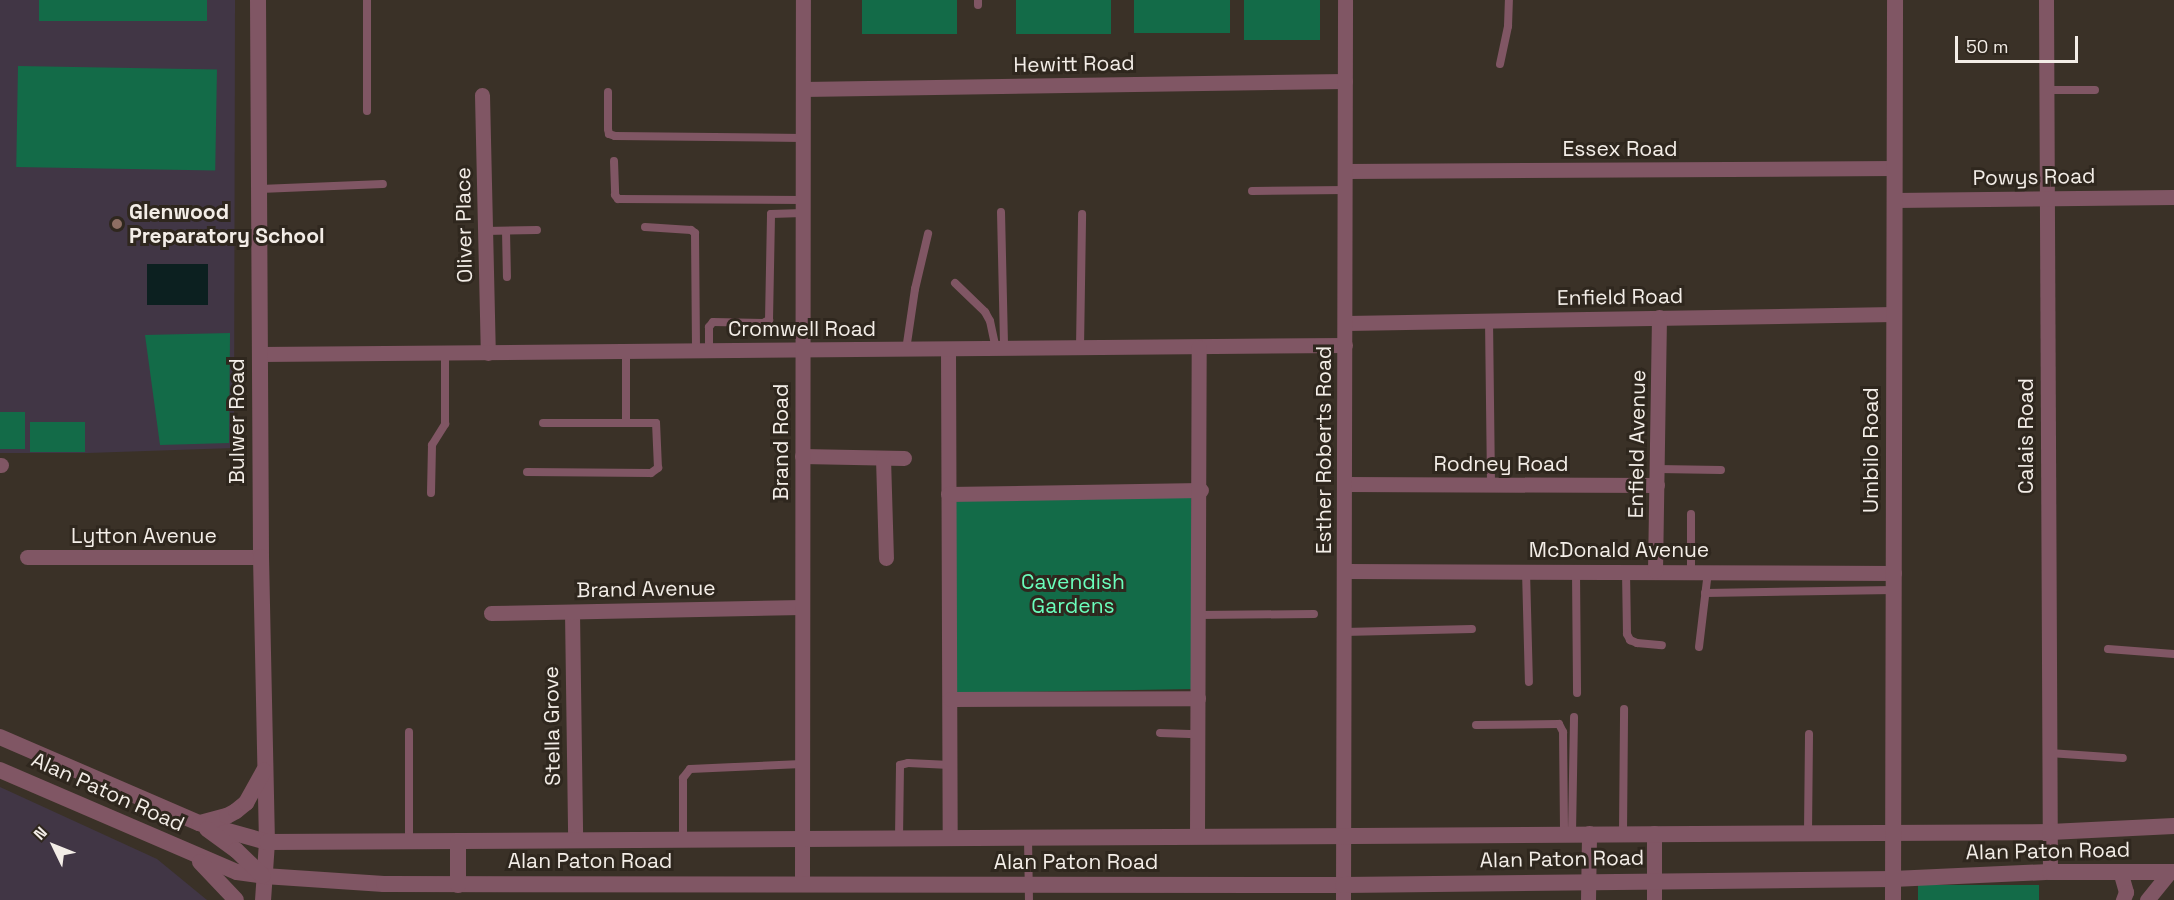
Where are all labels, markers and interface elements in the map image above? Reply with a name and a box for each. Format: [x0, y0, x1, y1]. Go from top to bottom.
scale bar [1958, 24, 2081, 62]
text: 50 m [1966, 35, 2008, 58]
street label: Hewitt Road [1013, 50, 1135, 78]
street label: Essex Road [1562, 136, 1678, 162]
street label: Powys Road [1972, 163, 2096, 191]
street label: Oliver Place [450, 167, 478, 283]
place label: Glenwood Preparatory School [129, 199, 325, 249]
marker: Glenwood Preparatory School [110, 217, 124, 231]
street label: Enfield Road [1557, 283, 1683, 311]
street label: Cromwell Road [728, 316, 876, 342]
street label: Esther Roberts Road [1311, 346, 1337, 554]
street label: Bulwer Road [224, 358, 250, 484]
street label: Enfield Avenue [1623, 369, 1651, 519]
street label: Calais Road [2013, 378, 2039, 494]
street label: Brand Road [768, 384, 794, 500]
street label: Umbilo Road [1858, 387, 1884, 513]
street label: Rodney Road [1434, 451, 1568, 477]
street label: Lytton Avenue [71, 523, 217, 549]
street label: McDonald Avenue [1529, 537, 1709, 563]
park label: Cavendish Gardens [1021, 569, 1125, 619]
street label: Brand Avenue [576, 575, 716, 603]
street label: Stella Grove [538, 666, 566, 786]
street label: Alan Paton Road [28, 747, 188, 837]
north arrow [24, 816, 84, 876]
text: N [29, 822, 52, 844]
street label: Alan Paton Road [1966, 837, 2130, 865]
street label: Alan Paton Road [1480, 845, 1644, 873]
street label: Alan Paton Road [508, 848, 672, 874]
street label: Alan Paton Road [994, 849, 1158, 875]

